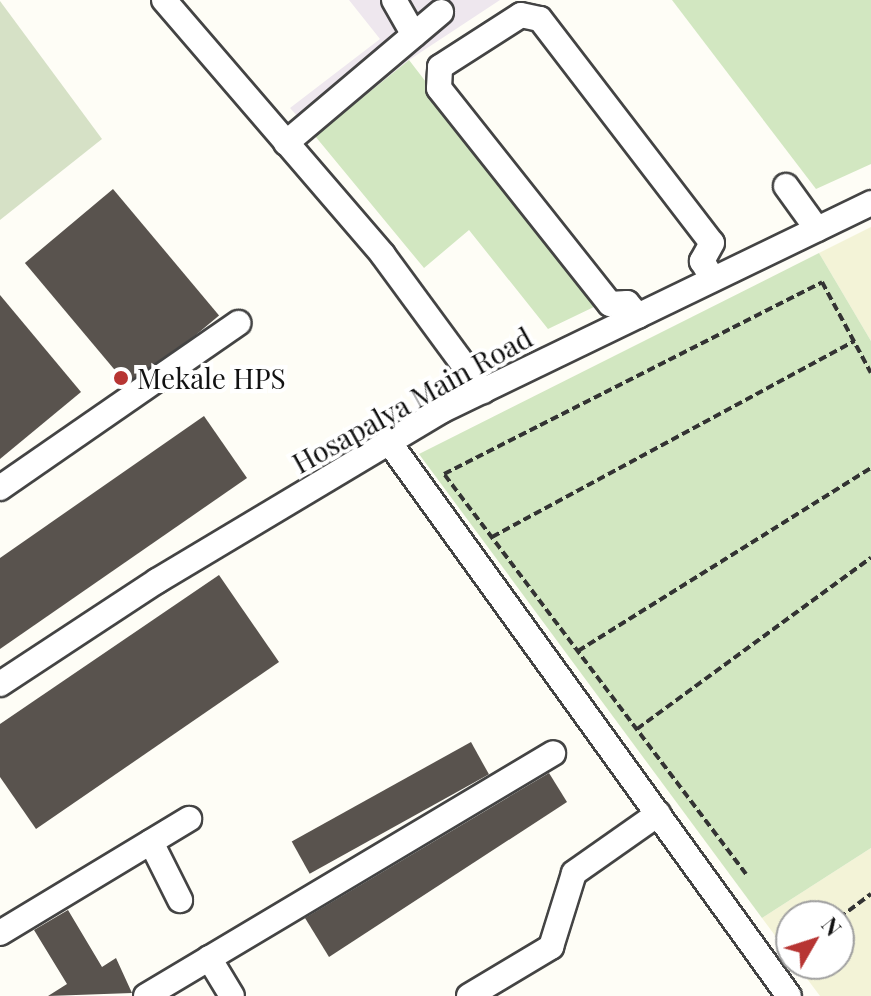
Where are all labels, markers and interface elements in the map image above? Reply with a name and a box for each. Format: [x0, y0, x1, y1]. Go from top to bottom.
street label: Hosapalya Main Road [286, 320, 538, 480]
place label: Mekale HPS [137, 361, 286, 395]
marker: Mekale HPS [112, 369, 130, 387]
north arrow [775, 900, 855, 980]
text: N [815, 911, 849, 942]

